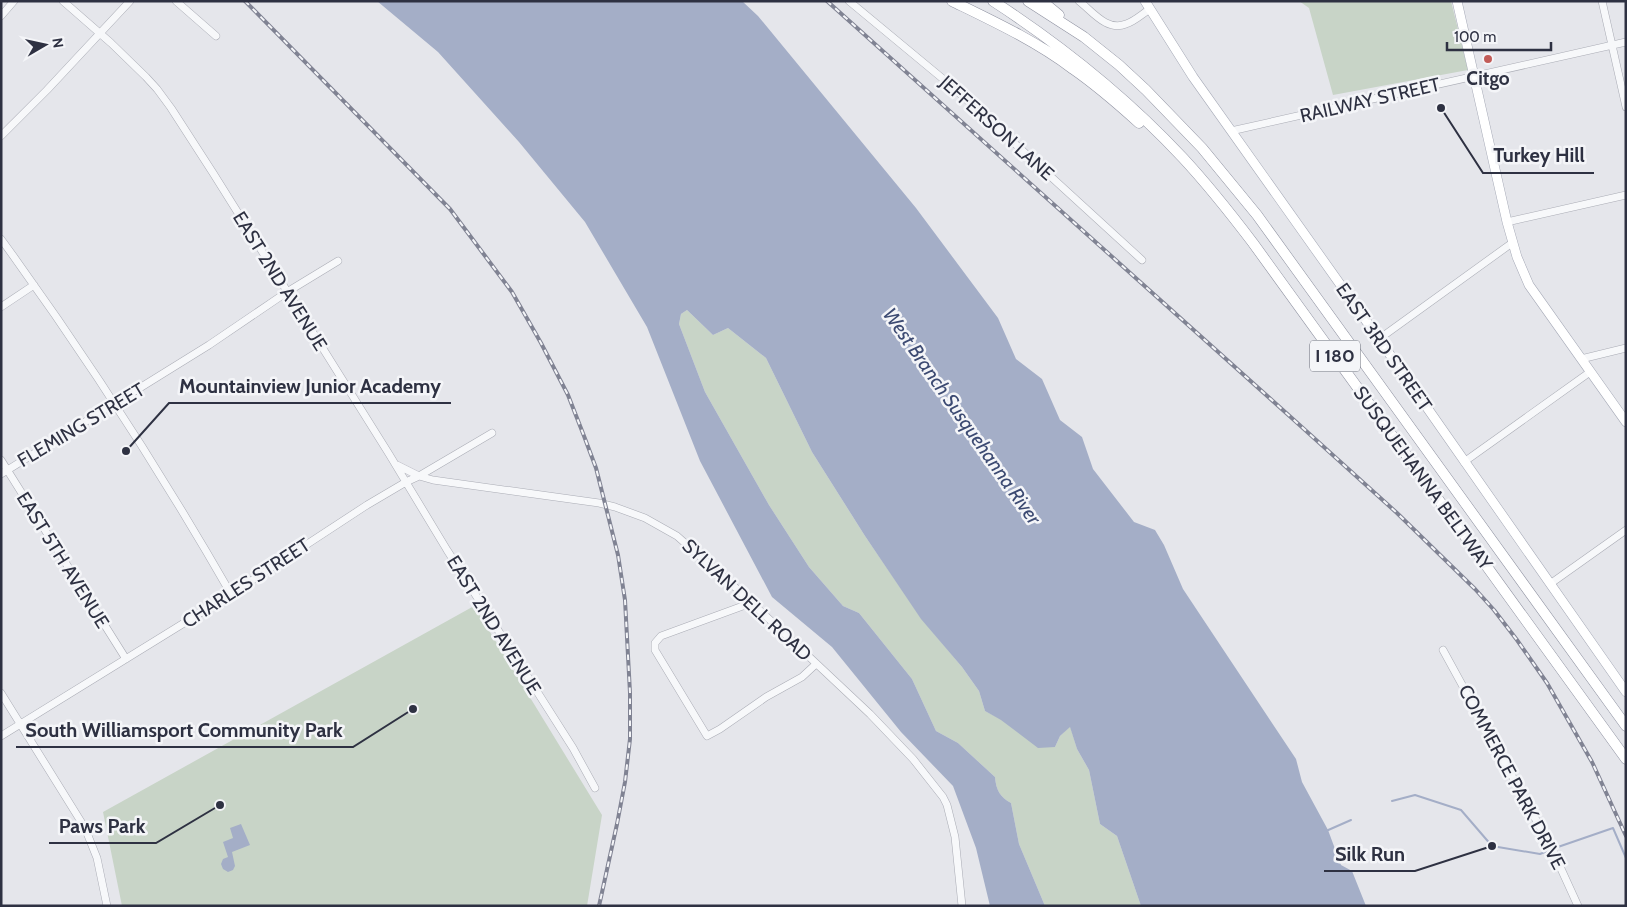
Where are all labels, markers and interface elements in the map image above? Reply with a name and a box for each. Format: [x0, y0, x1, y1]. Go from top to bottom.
north arrow [20, 20, 70, 70]
scale bar [1447, 20, 1551, 52]
text: 100 m [1454, 28, 1496, 46]
text: N [48, 37, 68, 49]
marker: Citgo [1482, 53, 1494, 65]
place label: Citgo [1466, 67, 1510, 90]
street label: JEFFERSON LANE [934, 70, 1059, 185]
street label: RAILWAY STREET [1298, 73, 1442, 127]
callout: Turkey Hill [1483, 138, 1594, 173]
text: Turkey Hill [1493, 143, 1585, 167]
street label: EAST 2ND AVENUE [228, 207, 332, 355]
street label: EAST 3RD STREET [1331, 278, 1437, 416]
water label: West Branch Susquehanna River [878, 303, 1046, 529]
road number: I 180 [1310, 341, 1360, 372]
callout: Mountainview Junior Academy [169, 368, 451, 403]
text: Mountainview Junior Academy [179, 374, 441, 398]
street label: FLEMING STREET [13, 378, 149, 472]
street label: SUSQUEHANNA BELTWAY [1349, 382, 1498, 575]
street label: EAST 5TH AVENUE [12, 488, 114, 632]
street label: CHARLES STREET [178, 533, 314, 633]
street label: SYLVAN DELL ROAD [678, 534, 817, 666]
street label: EAST 2ND AVENUE [442, 551, 546, 699]
street label: COMMERCE PARK DRIVE [1454, 681, 1570, 873]
callout: South Williamsport Community Park [16, 712, 353, 747]
text: South Williamsport Community Park [25, 718, 343, 742]
callout: Paws Park [49, 808, 156, 843]
text: Paws Park [59, 814, 146, 838]
callout: Silk Run [1324, 836, 1415, 871]
text: Silk Run [1335, 842, 1405, 866]

